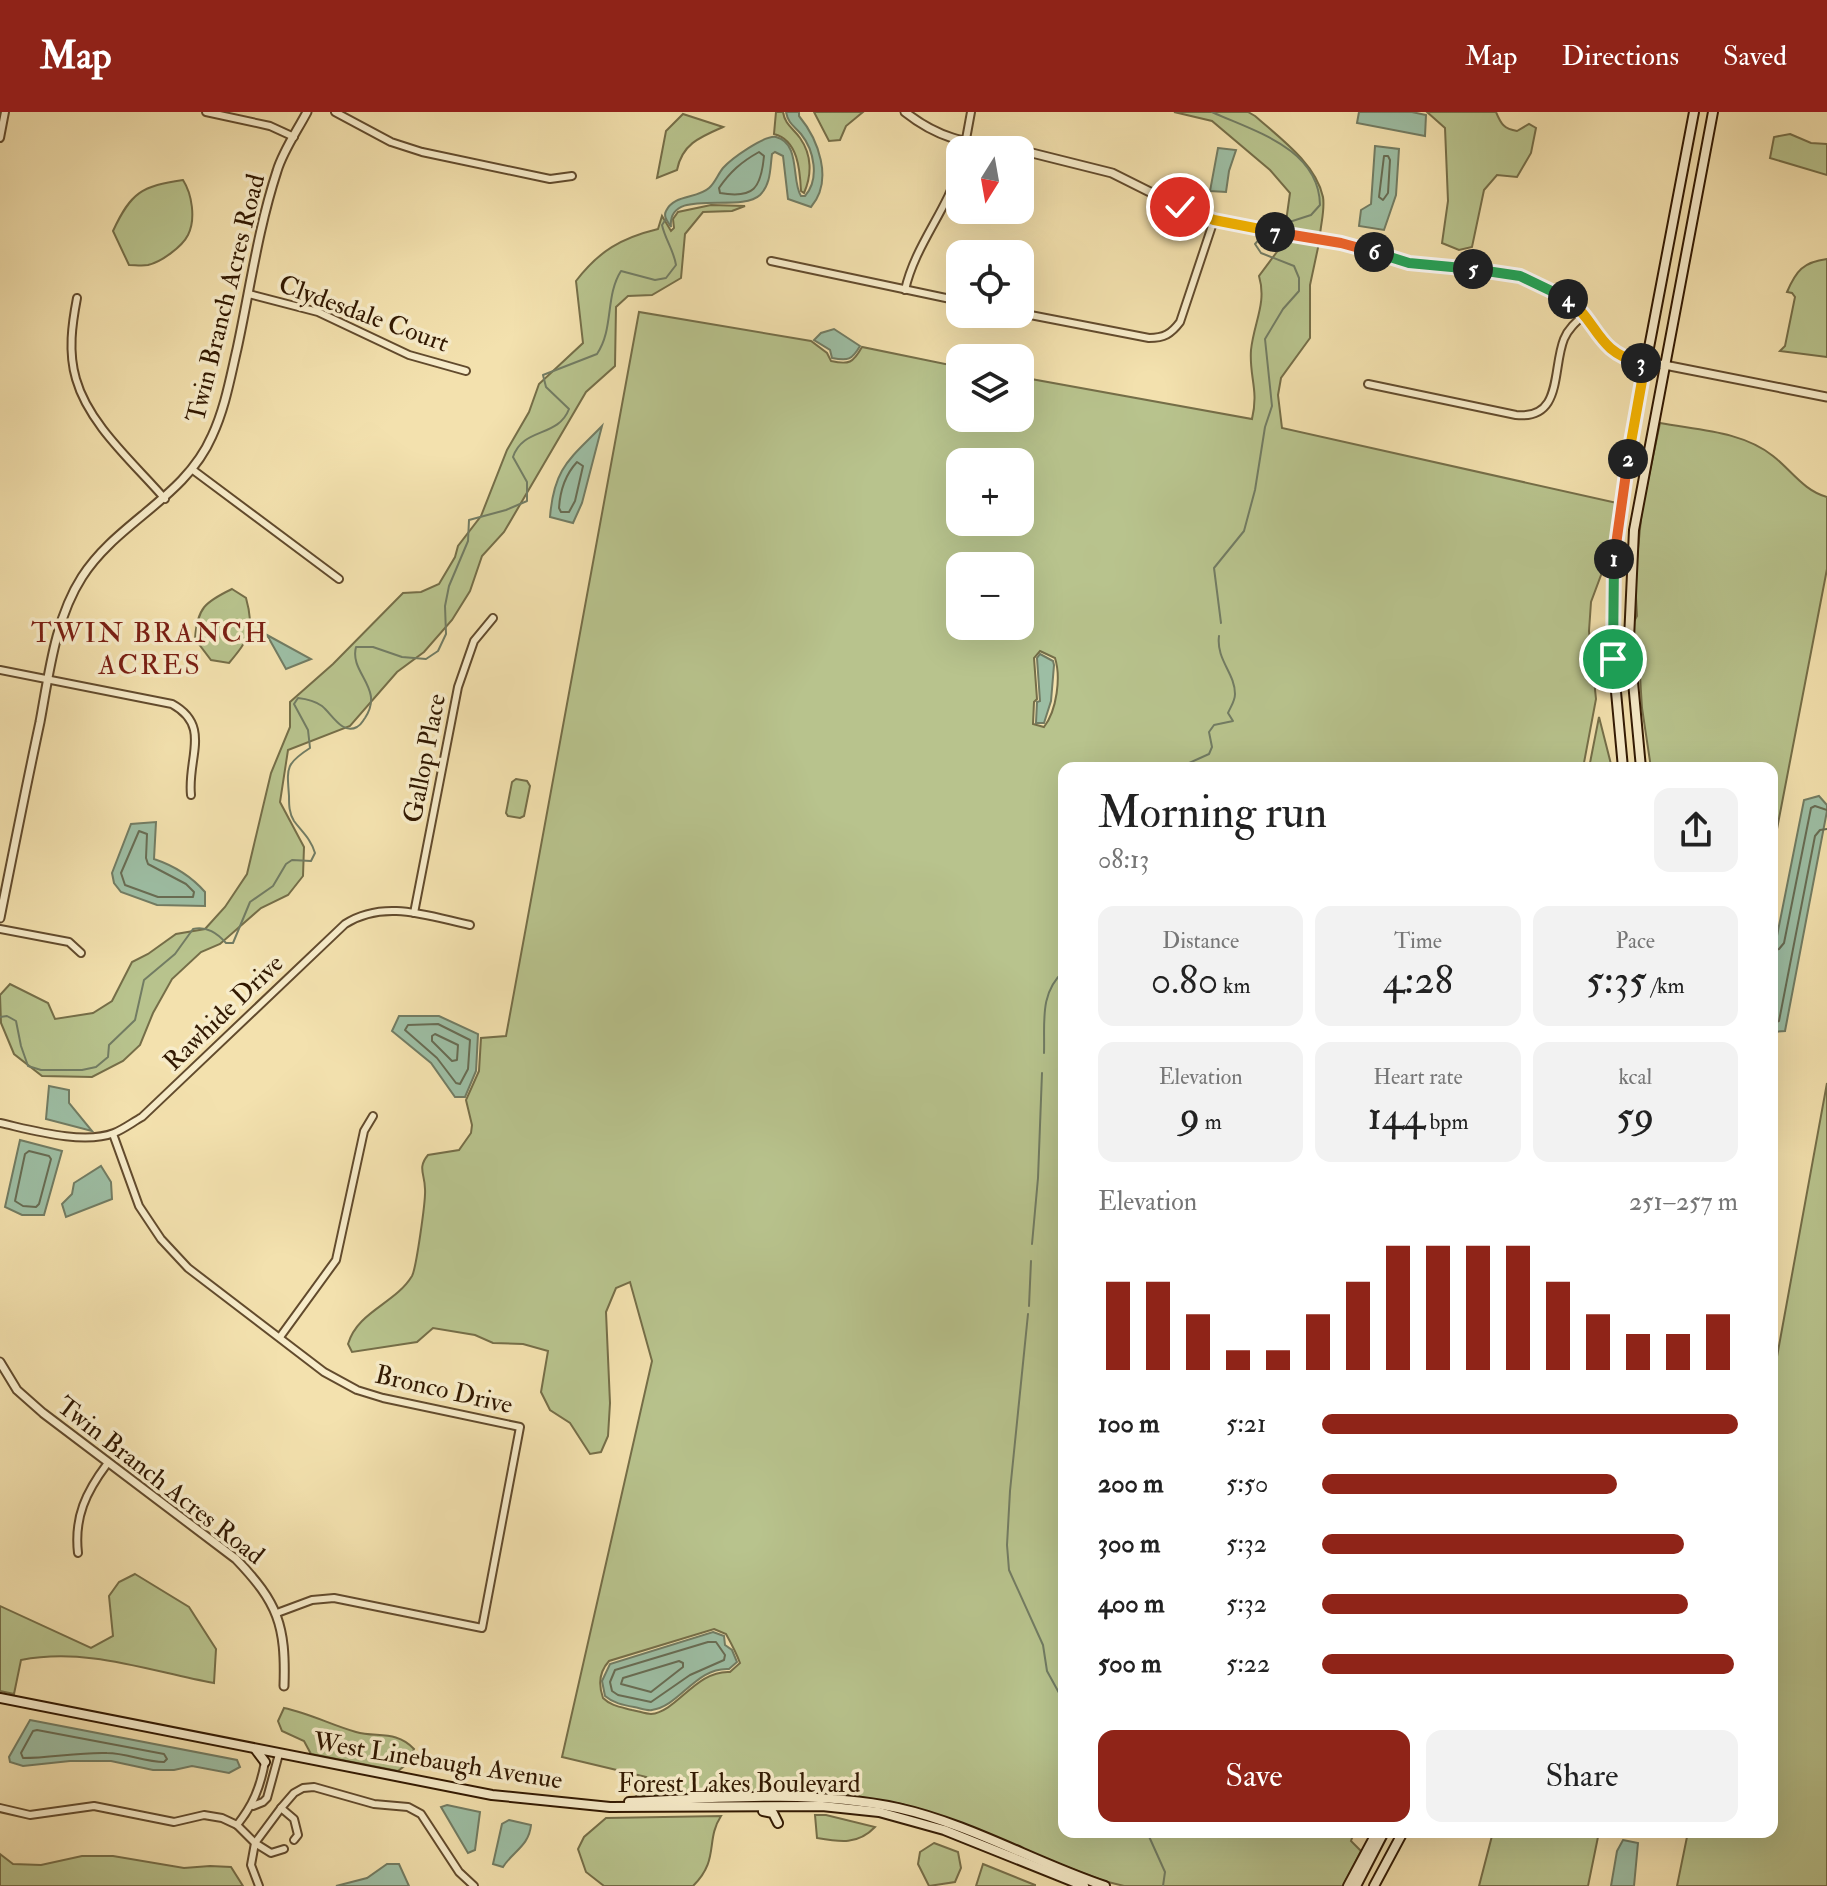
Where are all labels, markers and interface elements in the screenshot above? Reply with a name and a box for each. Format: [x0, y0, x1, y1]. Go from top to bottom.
text: Map [40, 32, 111, 80]
text: Map [1465, 39, 1518, 74]
text: Directions [1562, 39, 1679, 74]
text: Saved [1723, 39, 1787, 74]
north arrow [946, 136, 1034, 224]
map controls [946, 136, 1034, 640]
street label: Twin Branch Acres Road [180, 171, 272, 426]
pin [1146, 173, 1214, 241]
icon: check [1158, 185, 1202, 229]
pin: 7 [1255, 212, 1295, 252]
text: 7 [1270, 218, 1280, 246]
pin: 6 [1354, 232, 1394, 272]
text: 6 [1368, 238, 1380, 266]
button: locate [946, 240, 1034, 328]
pin: 5 [1453, 249, 1493, 289]
text: 5 [1468, 255, 1478, 283]
street label: Clydesdale Court [274, 268, 453, 360]
pin: 4 [1548, 279, 1588, 319]
text: 4 [1562, 285, 1574, 313]
pin: 3 [1621, 343, 1661, 383]
button: layers [946, 344, 1034, 432]
text: 3 [1637, 349, 1645, 377]
pin: 2 [1608, 439, 1648, 479]
text: 2 [1622, 445, 1634, 473]
button: + [946, 448, 1034, 536]
pin: 1 [1594, 539, 1634, 579]
text: 1 [1610, 545, 1618, 573]
button: − [946, 552, 1034, 640]
district label: TWIN BRANCH ACRES [31, 616, 269, 683]
pin [1579, 625, 1647, 693]
icon: arrive [1591, 637, 1635, 681]
street label: Gallop Place [397, 691, 454, 826]
text: Morning run [1098, 786, 1327, 841]
button: share [1654, 788, 1738, 872]
text: 08:13 [1098, 844, 1149, 876]
text: Distance [1162, 927, 1239, 955]
text: Time [1394, 927, 1442, 955]
text: Pace [1616, 927, 1655, 955]
street label: Rawhide Drive [157, 948, 290, 1078]
text: 0.80 [1151, 955, 1218, 1006]
text: 4:28 [1383, 955, 1453, 1006]
text: 5:35 [1586, 955, 1647, 1006]
text: km [1218, 972, 1251, 1000]
text: /km [1647, 972, 1684, 1000]
text: Elevation [1159, 1063, 1243, 1091]
text: Heart rate [1373, 1063, 1463, 1091]
text: kcal [1618, 1063, 1652, 1091]
text: 9 [1180, 1091, 1200, 1142]
text: 144 [1367, 1091, 1425, 1142]
text: 59 [1616, 1091, 1654, 1142]
text: m [1200, 1108, 1222, 1136]
text: bpm [1425, 1108, 1469, 1136]
text: Elevation [1098, 1186, 1197, 1218]
text: 251–257 m [1629, 1186, 1738, 1218]
street label: Bronco Drive [372, 1359, 516, 1421]
street label: Twin Branch Acres Road [50, 1390, 271, 1572]
text: 100 m [1098, 1408, 1159, 1440]
text: 5:21 [1226, 1408, 1266, 1440]
text: 200 m [1098, 1468, 1163, 1500]
text: 5:50 [1226, 1468, 1268, 1500]
text: 300 m [1098, 1528, 1160, 1560]
text: 5:32 [1226, 1528, 1267, 1560]
text: 400 m [1098, 1588, 1164, 1620]
text: 5:32 [1226, 1588, 1267, 1620]
text: 500 m [1098, 1648, 1162, 1680]
text: 5:22 [1226, 1648, 1270, 1680]
street label: West Linebaugh Avenue [310, 1725, 565, 1797]
button: Save [1098, 1730, 1410, 1822]
button: Share [1426, 1730, 1738, 1822]
street label: Forest Lakes Boulevard [618, 1768, 861, 1800]

